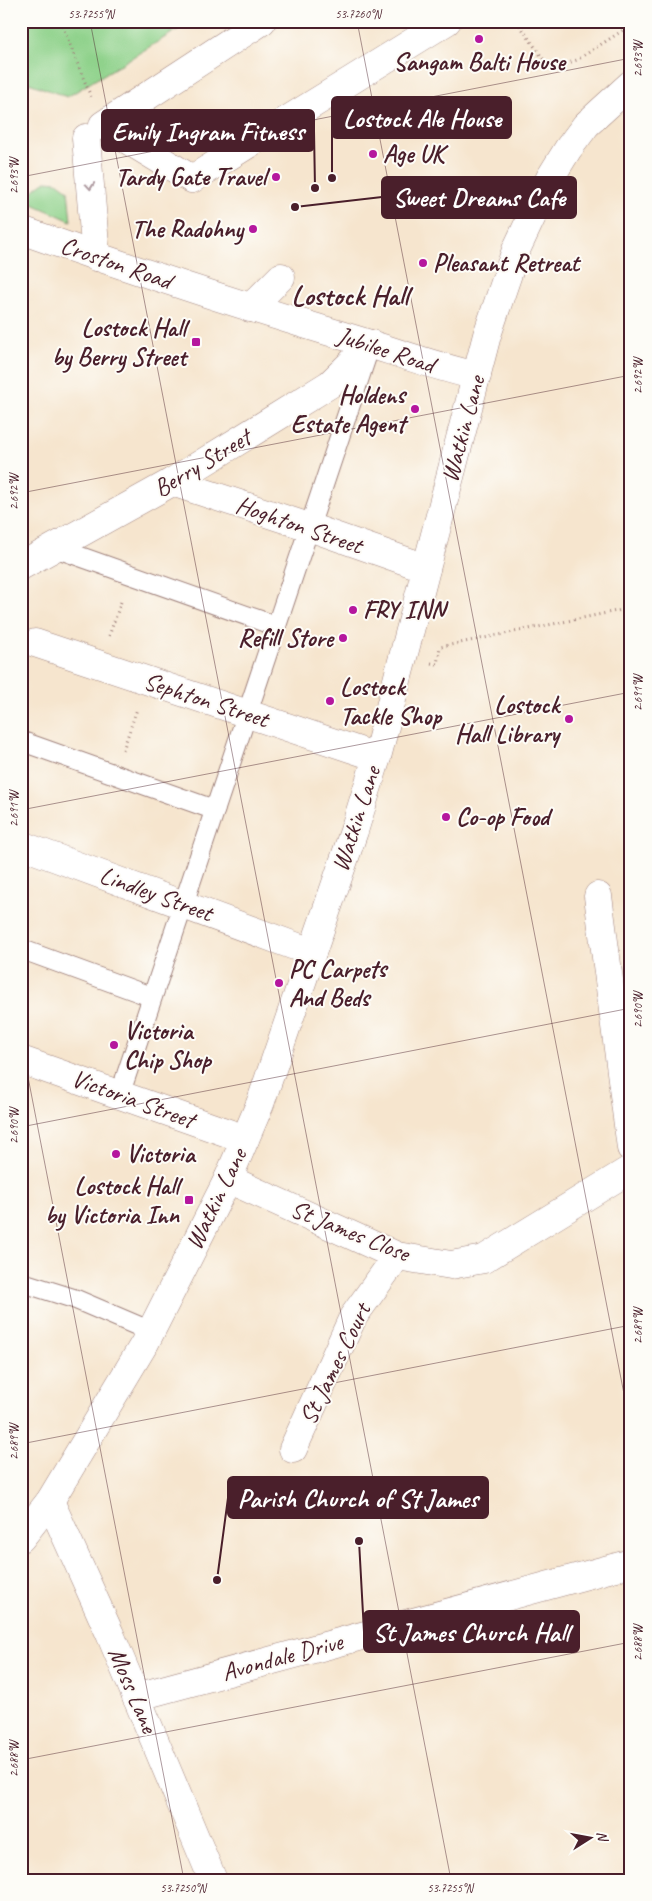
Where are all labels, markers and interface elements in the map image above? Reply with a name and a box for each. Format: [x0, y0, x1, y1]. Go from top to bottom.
text: 53.7255°N [68, 6, 115, 22]
text: 53.7260°N [335, 6, 382, 22]
marker: Sangam Balti House [473, 33, 485, 45]
text: 2.693°W [630, 39, 646, 77]
place label: Sangam Balti House [393, 46, 567, 78]
callout: Lostock Ale House [332, 97, 511, 138]
text: Lostock Ale House [343, 102, 503, 135]
callout: Emily Ingram Fitness [102, 110, 314, 151]
text: Emily Ingram Fitness [112, 115, 307, 148]
place label: Age UK [383, 138, 449, 170]
marker: Age UK [367, 148, 379, 160]
text: 2.693°W [6, 156, 22, 194]
place label: Tardy Gate Travel [115, 161, 271, 193]
marker: Tardy Gate Travel [270, 171, 282, 183]
callout: Sweet Dreams Cafe [382, 177, 576, 218]
text: Sweet Dreams Cafe [393, 181, 568, 214]
one-way arrow [84, 183, 95, 191]
place label: The Radohny [131, 213, 245, 245]
marker: The Radohny [247, 223, 259, 235]
street label: Croston Road [56, 229, 180, 298]
place label: Pleasant Retreat [433, 247, 582, 279]
marker: Pleasant Retreat [417, 257, 429, 269]
district label: Lostock Hall [292, 278, 414, 313]
place label: Lostock Hall by Berry Street [52, 312, 191, 373]
street label: Jubilee Road [332, 319, 443, 382]
marker: Lostock Hall by Berry Street [190, 336, 202, 348]
text: 2.692°W [630, 356, 646, 394]
street label: Watkin Lane [433, 371, 493, 486]
place label: Holdens Estate Agent [291, 379, 409, 440]
marker: Holdens Estate Agent [409, 403, 421, 415]
street label: Berry Street [148, 420, 260, 504]
text: 2.692°W [6, 472, 22, 510]
street label: Hoghton Street [232, 488, 369, 562]
place label: FRY INN [363, 594, 449, 626]
marker: FRY INN [347, 604, 359, 616]
place label: Refill Store [238, 622, 335, 654]
marker: Refill Store [337, 632, 349, 644]
street label: Sephton Street [140, 665, 275, 736]
place label: Lostock Tackle Shop [340, 671, 443, 732]
text: 2.691°W [630, 673, 646, 711]
place label: Lostock Hall Library [455, 689, 562, 750]
marker: Lostock Tackle Shop [324, 695, 336, 707]
marker: Lostock Hall Library [563, 713, 575, 725]
street label: Watkin Lane [324, 761, 389, 876]
text: 2.691°W [6, 789, 22, 827]
place label: Co-op Food [456, 801, 554, 833]
marker: Co-op Food [440, 811, 452, 823]
street label: Lindley Street [95, 859, 219, 930]
place label: PC Carpets And Beds [289, 953, 389, 1014]
marker: PC Carpets And Beds [273, 977, 285, 989]
text: 2.690°W [630, 990, 646, 1028]
place label: Victoria Chip Shop [124, 1015, 212, 1076]
marker: Victoria Chip Shop [108, 1039, 120, 1051]
street label: Victoria Street [67, 1062, 202, 1137]
text: 2.690°W [6, 1106, 22, 1144]
place label: Victoria [126, 1138, 196, 1170]
street label: Watkin Lane [178, 1142, 255, 1255]
marker: Victoria [110, 1148, 122, 1160]
place label: Lostock Hall by Victoria Inn [45, 1170, 184, 1231]
street label: St James Close [286, 1193, 416, 1270]
marker: Lostock Hall by Victoria Inn [183, 1194, 195, 1206]
street label: St James Court [292, 1296, 379, 1430]
text: 2.689°W [630, 1306, 646, 1344]
text: 2.689°W [6, 1422, 22, 1460]
callout: Parish Church of St James [228, 1477, 488, 1518]
text: Parish Church of St James [238, 1482, 481, 1515]
callout: St James Church Hall [364, 1611, 579, 1652]
text: St James Church Hall [373, 1616, 575, 1649]
text: 2.688°W [630, 1623, 646, 1661]
street label: Avondale Drive [218, 1625, 348, 1688]
street label: Moss Lane [101, 1642, 166, 1739]
text: 2.688°W [6, 1739, 22, 1777]
north arrow [564, 1814, 614, 1864]
text: N [593, 1830, 612, 1844]
text: 53.7250°N [160, 1880, 207, 1896]
text: 53.7255°N [427, 1880, 474, 1896]

